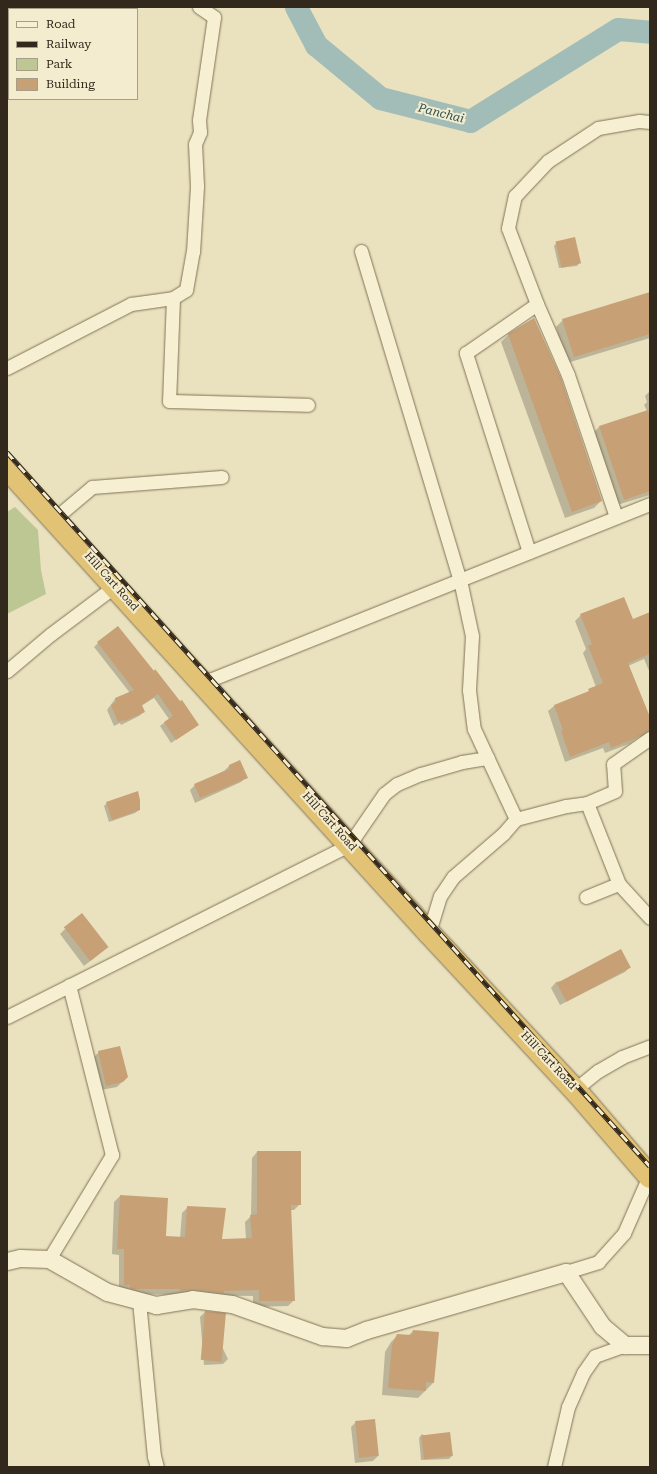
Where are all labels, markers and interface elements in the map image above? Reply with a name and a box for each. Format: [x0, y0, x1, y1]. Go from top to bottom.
legend [8, 8, 138, 100]
text: Road [46, 17, 75, 31]
text: Railway [46, 37, 91, 51]
text: Park [46, 57, 72, 71]
text: Building [46, 77, 95, 91]
water label: Panchai [417, 101, 465, 127]
street label: Hill Cart Road [81, 550, 141, 614]
street label: Hill Cart Road [299, 790, 359, 854]
street label: Hill Cart Road [518, 1029, 578, 1093]

